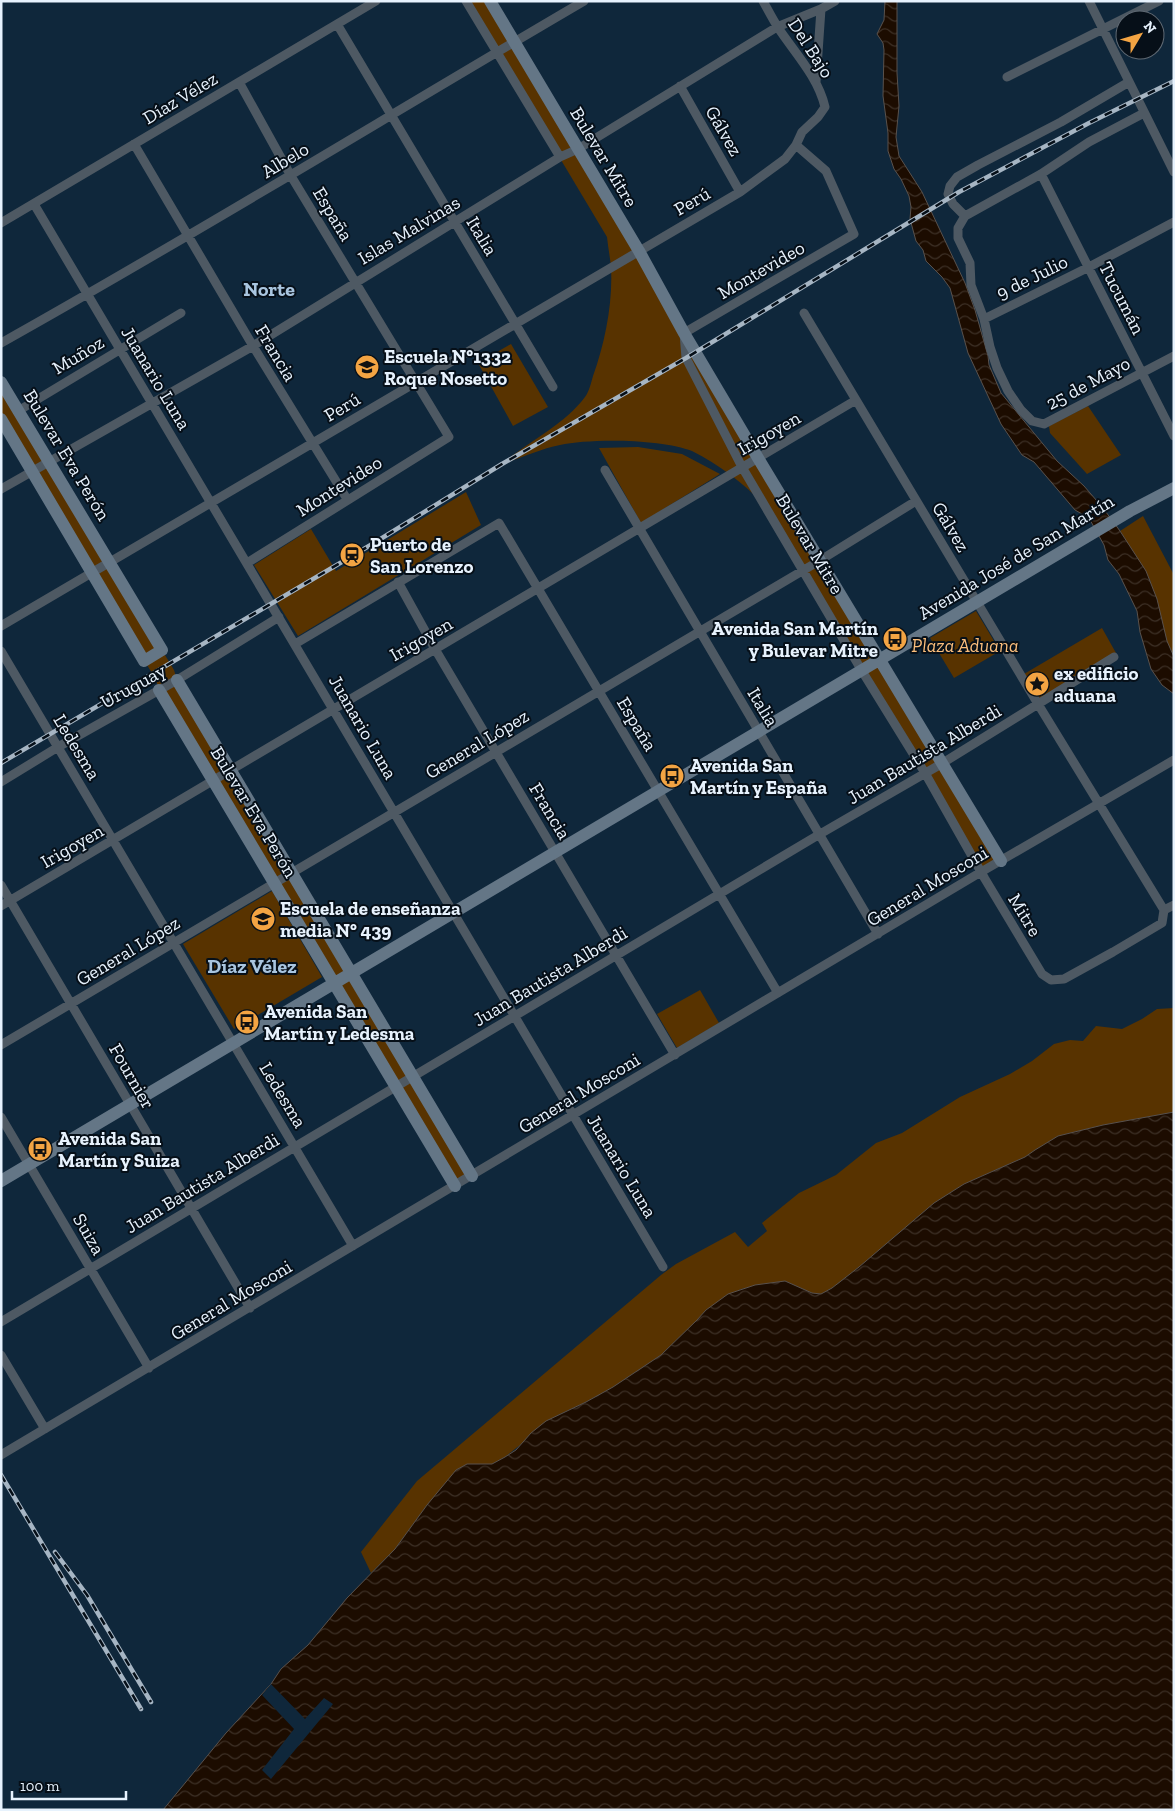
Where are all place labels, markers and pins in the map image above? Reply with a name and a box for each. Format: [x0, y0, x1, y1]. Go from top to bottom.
place label: Escuela N°1332 Roque Nosetto [384, 345, 511, 390]
school or university icon: Escuela N°1332 Roque Nosetto [354, 354, 380, 380]
place label: Puerto de San Lorenzo [370, 533, 473, 578]
station icon: Puerto de San Lorenzo [339, 542, 365, 568]
place label: Avenida San Martín y Bulevar Mitre [712, 617, 879, 662]
bus stop icon: Avenida San Martín y Bulevar Mitre [882, 626, 908, 652]
place label: ex edificio aduana [1054, 662, 1139, 707]
place icon: ex edificio aduana [1024, 671, 1050, 697]
place label: Avenida San Martín y España [690, 754, 827, 799]
bus stop icon: Avenida San Martín y España [659, 763, 685, 789]
place label: Escuela de enseñanza media N° 439 [280, 897, 461, 942]
school or university icon: Escuela de enseñanza media N° 439 [250, 906, 276, 932]
place label: Avenida San Martín y Ledesma [264, 1000, 415, 1045]
bus stop icon: Avenida San Martín y Ledesma [234, 1009, 260, 1035]
place label: Avenida San Martín y Suiza [58, 1127, 180, 1172]
bus stop icon: Avenida San Martín y Suiza [27, 1136, 53, 1162]

